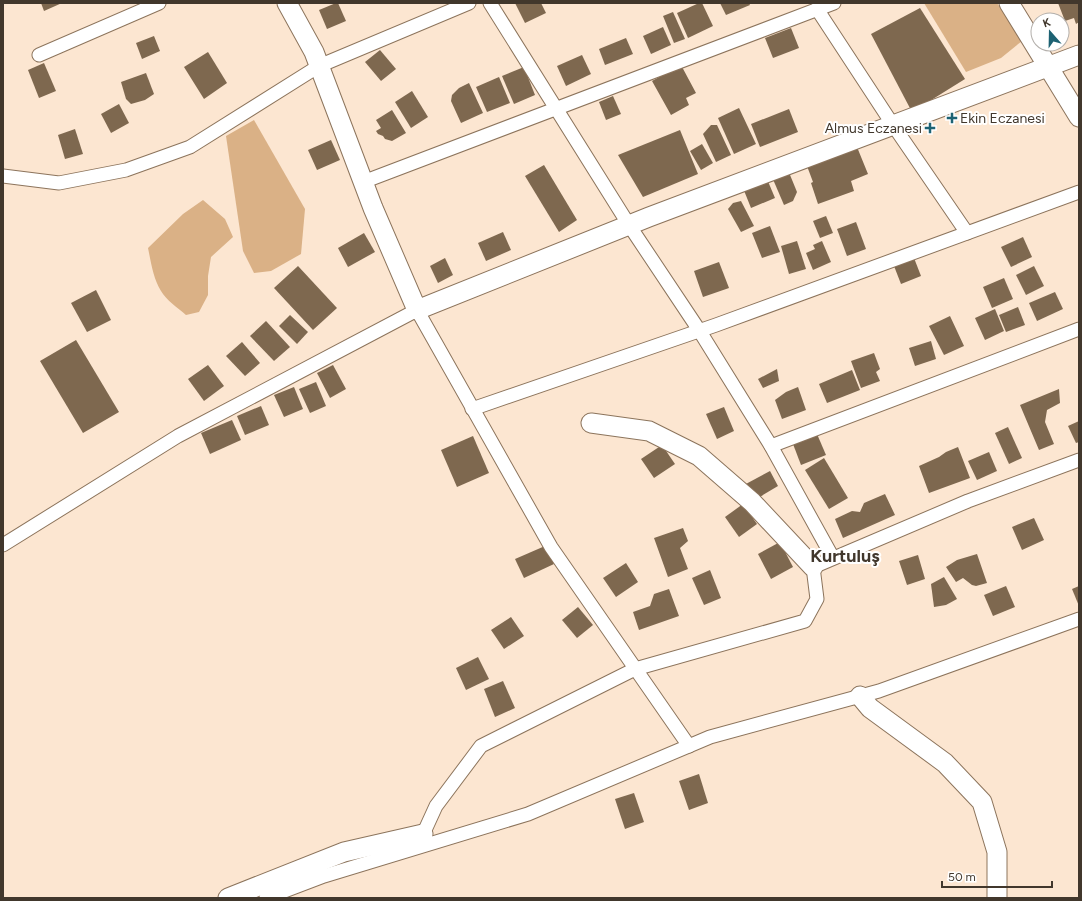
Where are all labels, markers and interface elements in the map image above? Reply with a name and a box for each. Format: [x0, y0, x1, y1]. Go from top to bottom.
north arrow [1030, 12, 1070, 52]
text: K [1041, 15, 1053, 30]
place label: Ekin Eczanesi [960, 110, 1045, 127]
marker: Ekin Eczanesi [947, 113, 957, 123]
place label: Almus Eczanesi [825, 120, 922, 137]
marker: Almus Eczanesi [925, 123, 935, 133]
district label: Kurtuluş [810, 545, 880, 567]
scale bar [942, 863, 1052, 889]
text: 50 m [948, 870, 976, 884]

